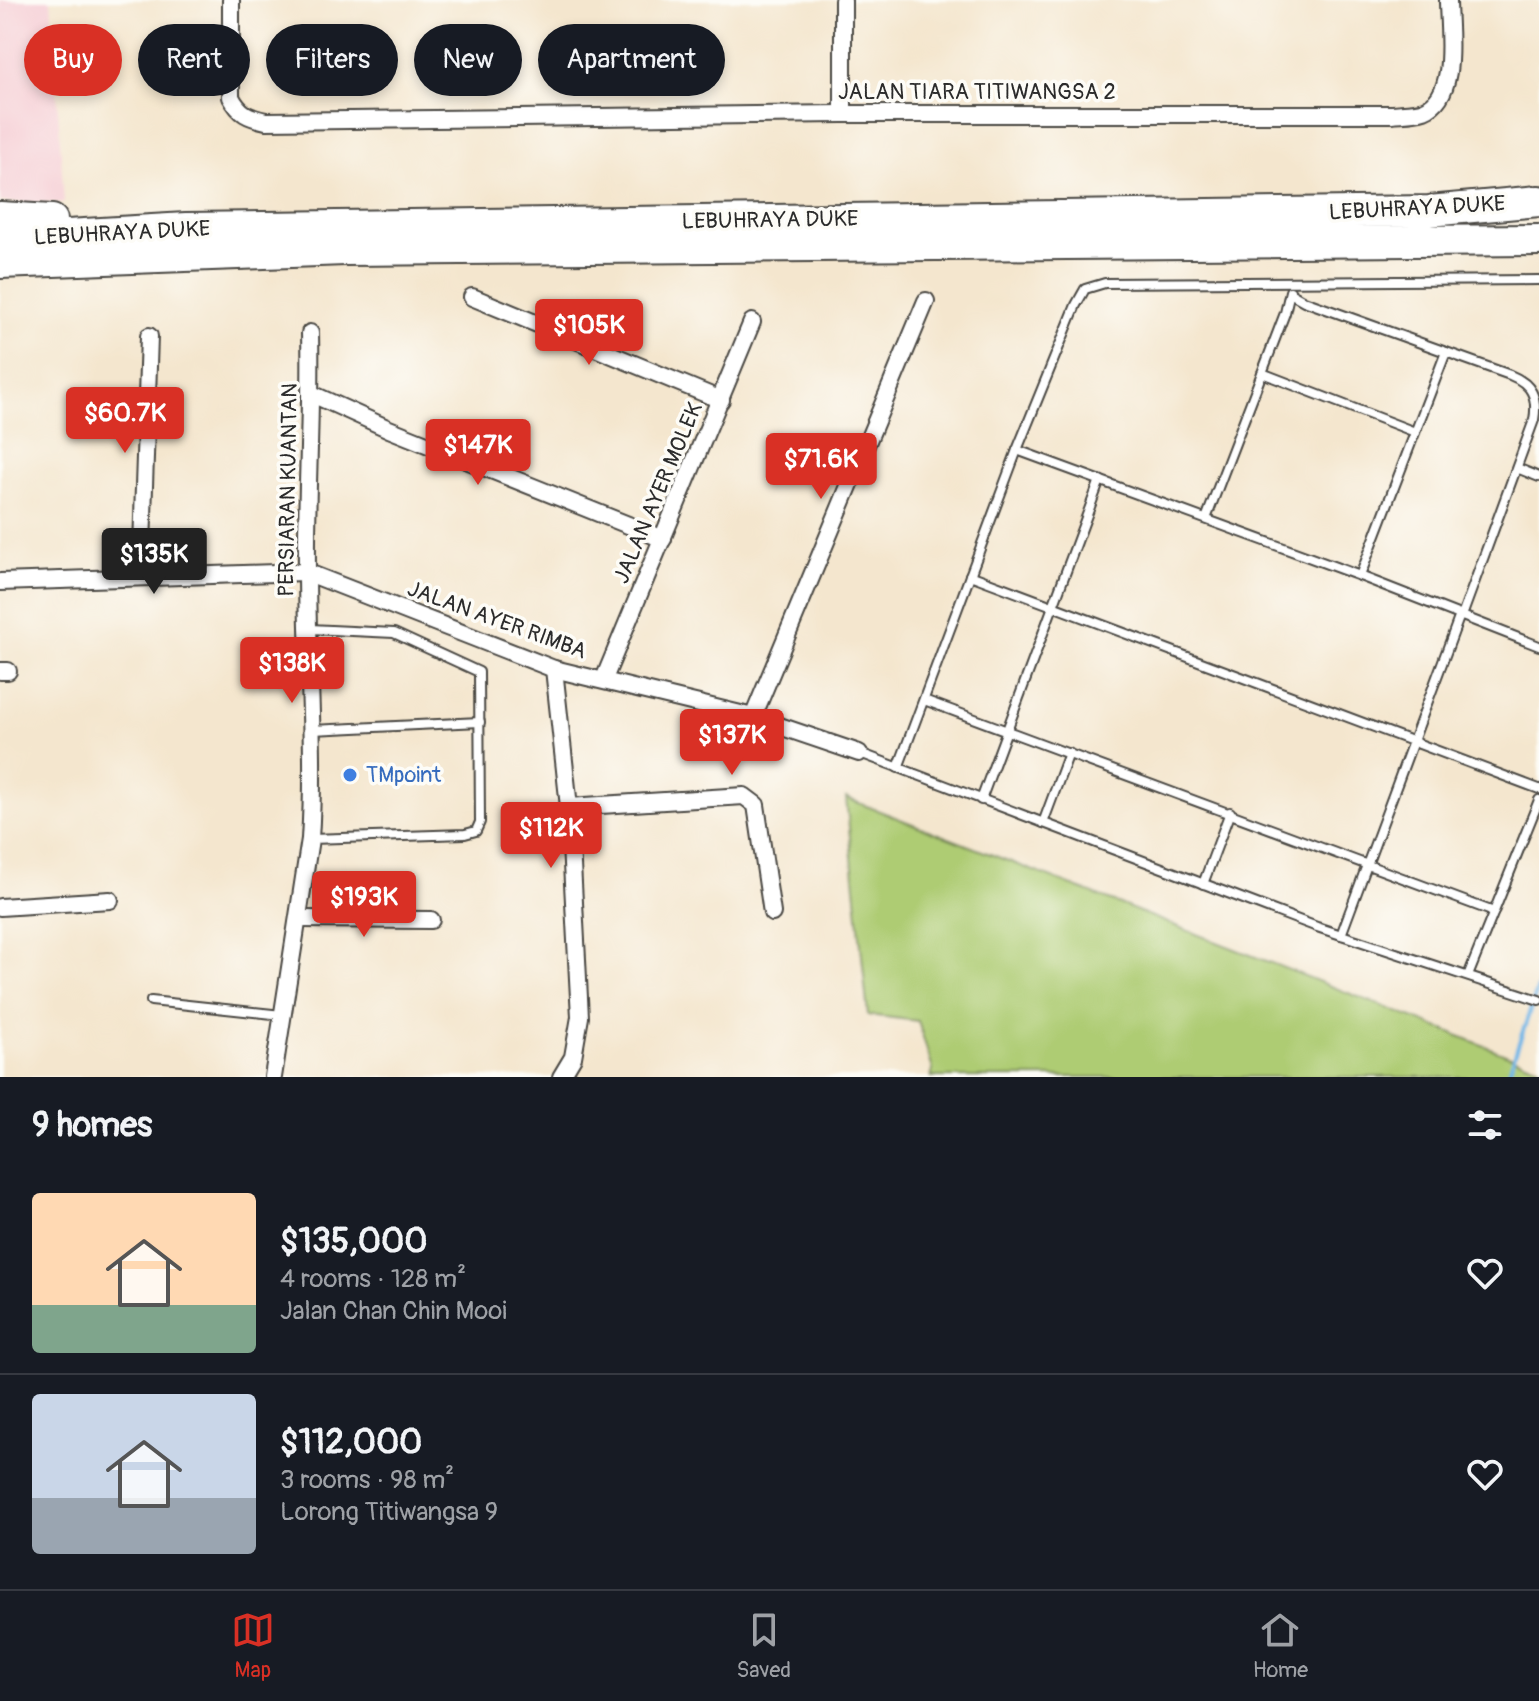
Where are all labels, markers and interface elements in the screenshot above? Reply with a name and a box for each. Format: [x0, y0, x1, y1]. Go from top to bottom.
chip: Buy [24, 24, 122, 96]
chip: Rent [138, 24, 250, 96]
chip: Filters [266, 24, 398, 96]
chip: New [414, 24, 522, 96]
chip: Apartment [538, 24, 725, 96]
street label: JALAN TIARA TITIWANGSA 2 [838, 78, 1116, 106]
street label: LEBUHRAYA DUKE [1328, 189, 1506, 227]
street label: LEBUHRAYA DUKE [681, 204, 859, 236]
street label: LEBUHRAYA DUKE [33, 214, 211, 252]
pin: $105K [533, 299, 645, 367]
text: $105K [553, 309, 625, 341]
street label: PERSIARAN KUANTAN [272, 383, 304, 597]
pin: $60.7K [60, 387, 190, 455]
text: $60.7K [84, 397, 166, 429]
street label: JALAN AYER MOLEK [607, 398, 709, 588]
pin: $147K [422, 419, 534, 487]
text: $147K [444, 429, 512, 461]
pin: $71.6K [756, 433, 886, 501]
text: $71.6K [784, 443, 858, 475]
pin: $135K [98, 528, 210, 596]
text: $135K [120, 538, 188, 570]
street label: JALAN AYER RIMBA [404, 575, 590, 665]
pin: $138K [236, 637, 348, 705]
text: $138K [258, 647, 326, 679]
pin: $137K [676, 709, 788, 777]
text: $137K [698, 719, 766, 751]
place label: TMpoint [366, 761, 441, 789]
marker: TMpoint [341, 766, 359, 784]
pin: $112K [495, 802, 607, 870]
text: $112K [519, 812, 583, 844]
pin: $193K [308, 871, 420, 939]
text: $193K [330, 881, 398, 913]
icon: filters [1463, 1103, 1507, 1147]
text: 9 homes [32, 1104, 152, 1147]
text: $135,000 [280, 1220, 427, 1263]
icon: home [96, 1225, 192, 1321]
icon: heart [1463, 1251, 1507, 1295]
text: 4 rooms · 128 m² [280, 1263, 466, 1295]
text: Jalan Chan Chin Mooi [280, 1295, 507, 1327]
text: $112,000 [280, 1421, 422, 1464]
icon: home [96, 1426, 192, 1522]
icon: heart [1463, 1452, 1507, 1496]
text: 3 rooms · 98 m² [280, 1464, 454, 1496]
text: Lorong Titiwangsa 9 [280, 1496, 498, 1528]
tab: Map [231, 1608, 275, 1684]
tab: Saved [736, 1608, 791, 1684]
tab: Home [1253, 1608, 1308, 1684]

